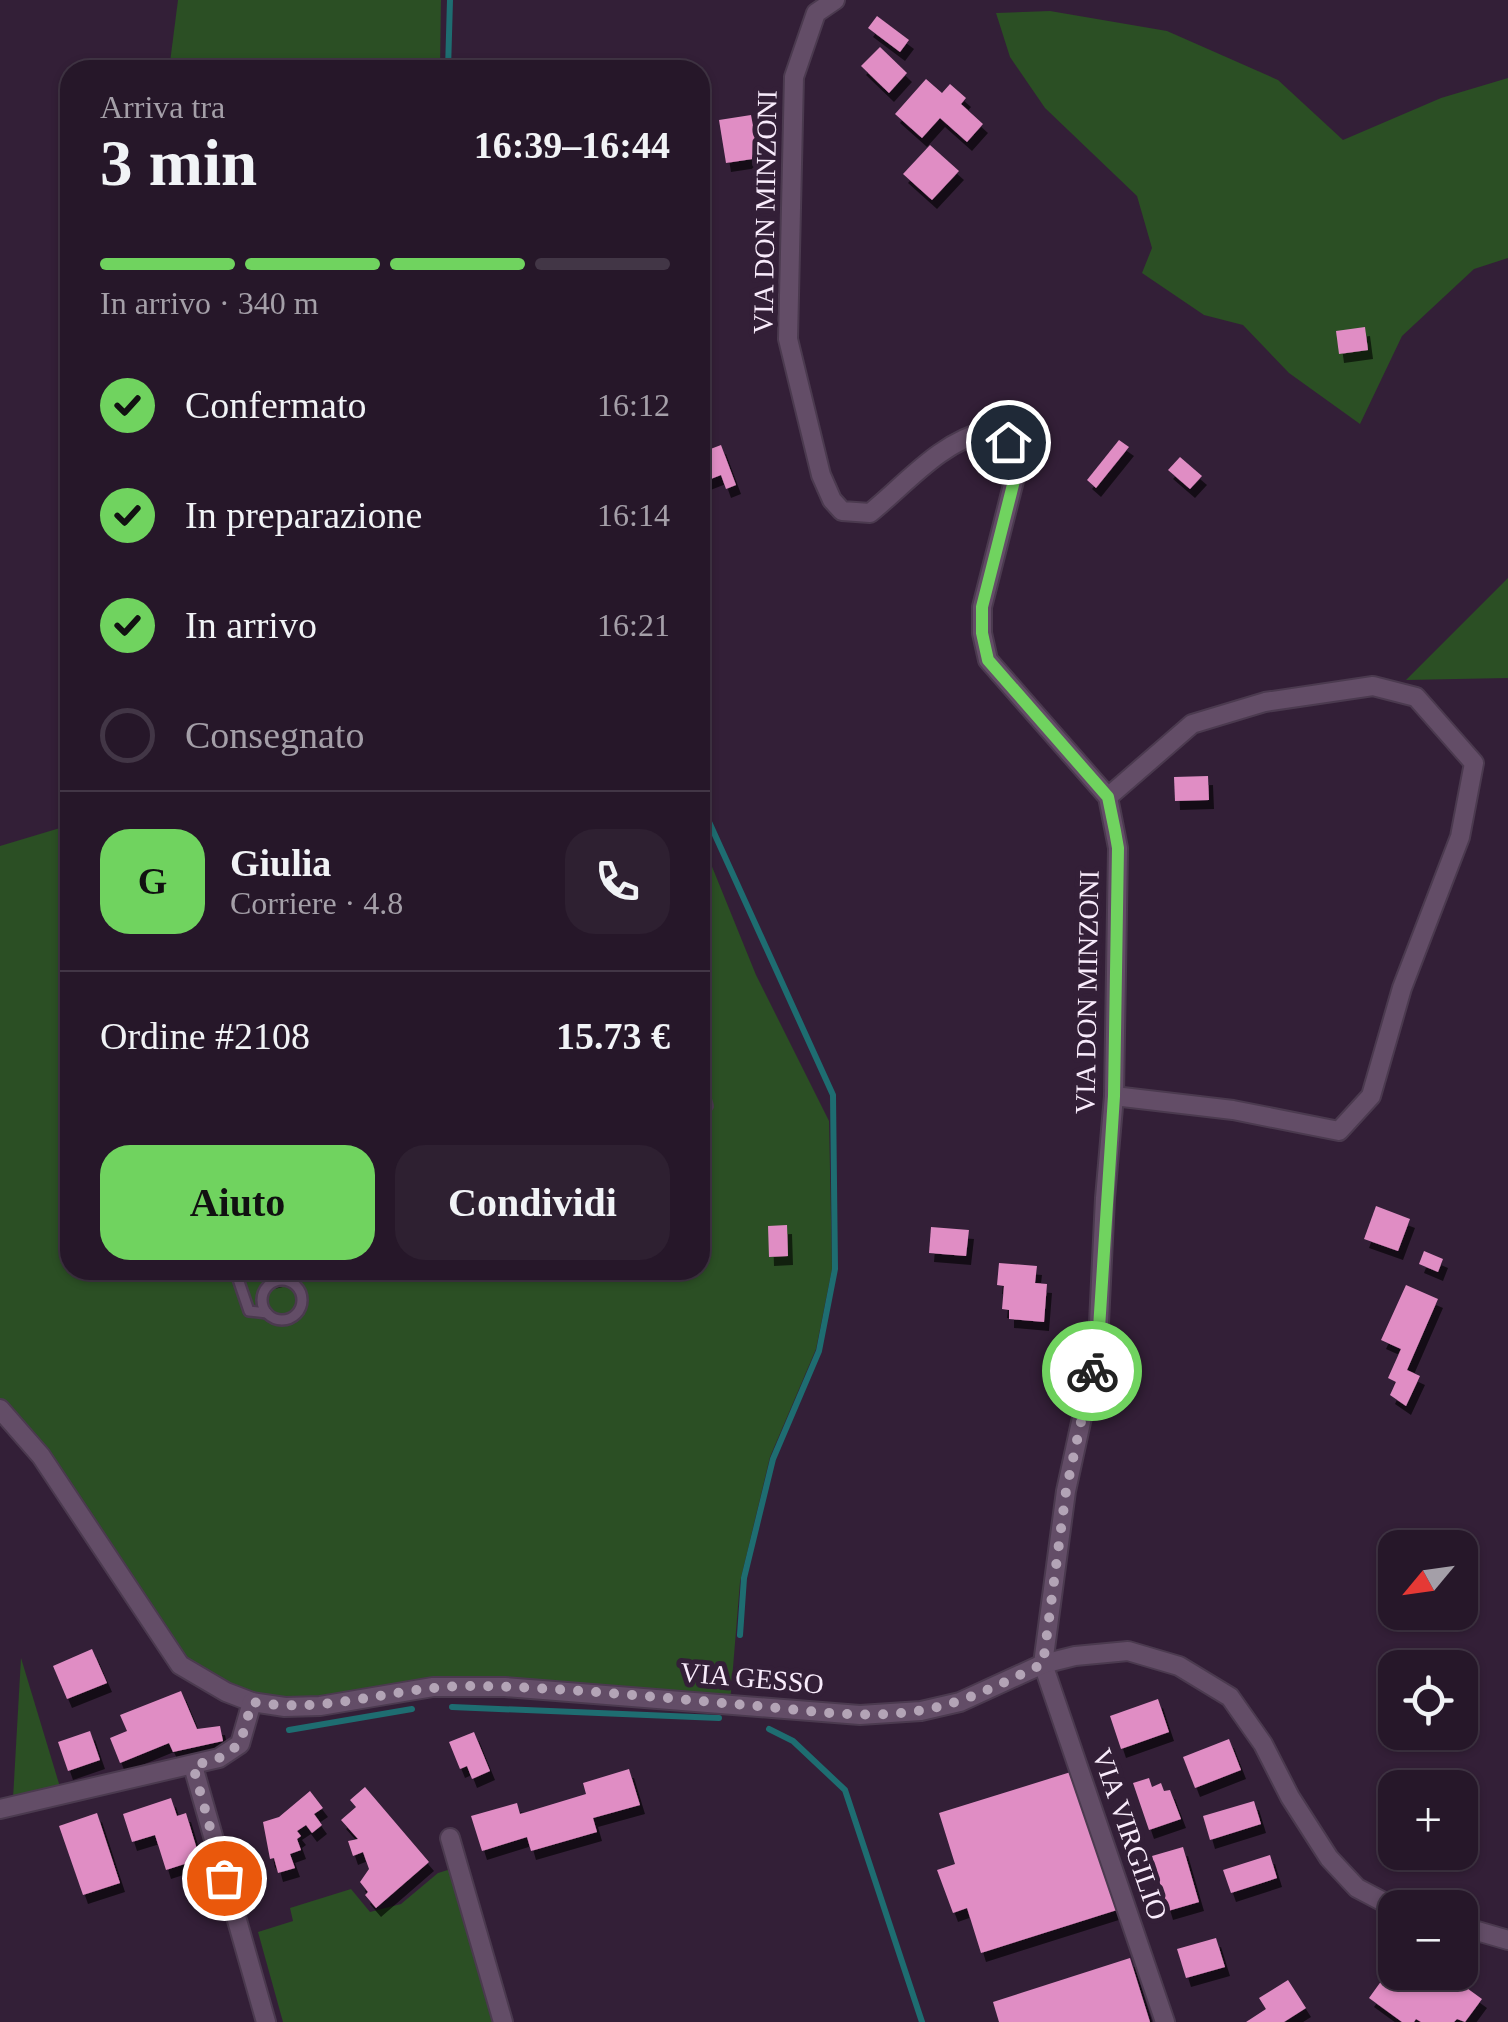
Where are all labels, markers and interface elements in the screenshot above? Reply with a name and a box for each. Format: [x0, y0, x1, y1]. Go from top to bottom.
text: Arriva tra [100, 89, 225, 125]
street label: VIA DON MINZONI [747, 90, 783, 334]
text: 16:39–16:44 [474, 124, 670, 166]
text: 3 min [100, 127, 257, 199]
text: In arrivo · 340 m [100, 285, 319, 321]
icon: check [100, 378, 155, 433]
text: Confermato [185, 384, 367, 426]
text: 16:12 [597, 387, 670, 423]
pin [966, 400, 1051, 485]
icon: home [981, 415, 1036, 470]
icon: check [100, 488, 155, 543]
text: In preparazione [185, 494, 422, 536]
text: 16:14 [597, 497, 670, 533]
icon: check [100, 598, 155, 653]
text: In arrivo [185, 604, 317, 646]
text: 16:21 [597, 607, 670, 643]
text: Consegnato [185, 714, 364, 756]
button: phone [565, 829, 670, 934]
text: Giulia [230, 842, 331, 884]
text: G [138, 860, 167, 902]
street label: VIA DON MINZONI [1069, 870, 1105, 1114]
text: Corriere · 4.8 [230, 885, 403, 921]
text: Ordine #2108 [100, 1015, 310, 1057]
text: 15.73 € [556, 1015, 670, 1057]
button: Aiuto [100, 1145, 375, 1260]
button: Condividi [395, 1145, 670, 1260]
courier [1042, 1321, 1142, 1421]
icon: bike [1065, 1344, 1120, 1399]
north arrow [1378, 1530, 1478, 1630]
map controls [1378, 1530, 1478, 1990]
button: locate [1378, 1650, 1478, 1750]
street label: VIA GESSO [679, 1656, 825, 1700]
street label: VIA VIRGILIO [1086, 1744, 1174, 1924]
button: + [1378, 1770, 1478, 1870]
pin [182, 1836, 267, 1921]
icon: bag [197, 1851, 252, 1906]
button: − [1378, 1890, 1478, 1990]

